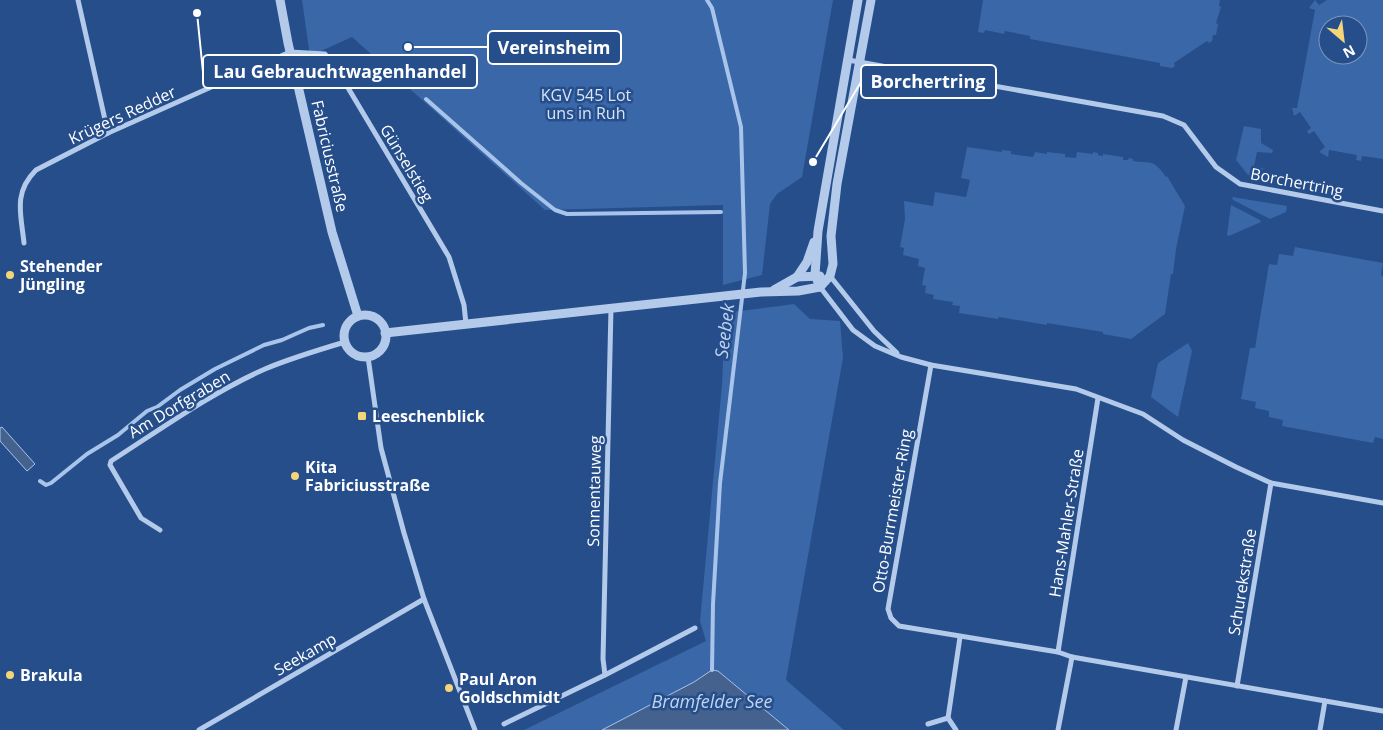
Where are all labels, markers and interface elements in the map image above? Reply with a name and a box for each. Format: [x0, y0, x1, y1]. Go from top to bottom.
north arrow [1318, 15, 1368, 65]
callout: Vereinsheim [488, 31, 621, 64]
text: Vereinsheim [497, 35, 611, 59]
text: N [1340, 41, 1359, 63]
callout: Lau Gebrauchtwagenhandel [203, 55, 477, 88]
text: Lau Gebrauchtwagenhandel [213, 59, 467, 83]
callout: Borchertring [861, 65, 996, 98]
text: Borchertring [871, 69, 985, 93]
street label: Krügers Redder [65, 80, 180, 150]
park label: KGV 545 Lot uns in Ruh [541, 84, 632, 124]
street label: Fabriciusstraße [306, 98, 354, 214]
street label: Günselstieg [375, 120, 439, 206]
street label: Borchertring [1249, 162, 1346, 202]
place label: Stehender Jüngling [18, 255, 103, 295]
marker: Stehender Jüngling [4, 269, 16, 281]
water label: Seebek [709, 301, 739, 360]
street label: Am Dorfgraben [124, 365, 234, 443]
place label: Leeschenblick [372, 405, 485, 427]
marker: Leeschenblick [356, 410, 368, 422]
street label: Otto-Burrmeister-Ring [867, 427, 917, 595]
street label: Sonnentauweg [582, 435, 606, 547]
street label: Hans-Mahler-Straße [1043, 447, 1089, 599]
place label: Kita Fabriciusstraße [305, 456, 430, 496]
marker: Kita Fabriciusstraße [289, 470, 301, 482]
street label: Schurekstraße [1223, 527, 1261, 637]
street label: Seekamp [270, 627, 340, 681]
place label: Brakula [20, 664, 83, 686]
place label: Paul Aron Goldschmidt [459, 668, 560, 708]
marker: Brakula [4, 669, 16, 681]
marker: Paul Aron Goldschmidt [443, 682, 455, 694]
water label: Bramfelder See [651, 689, 773, 713]

